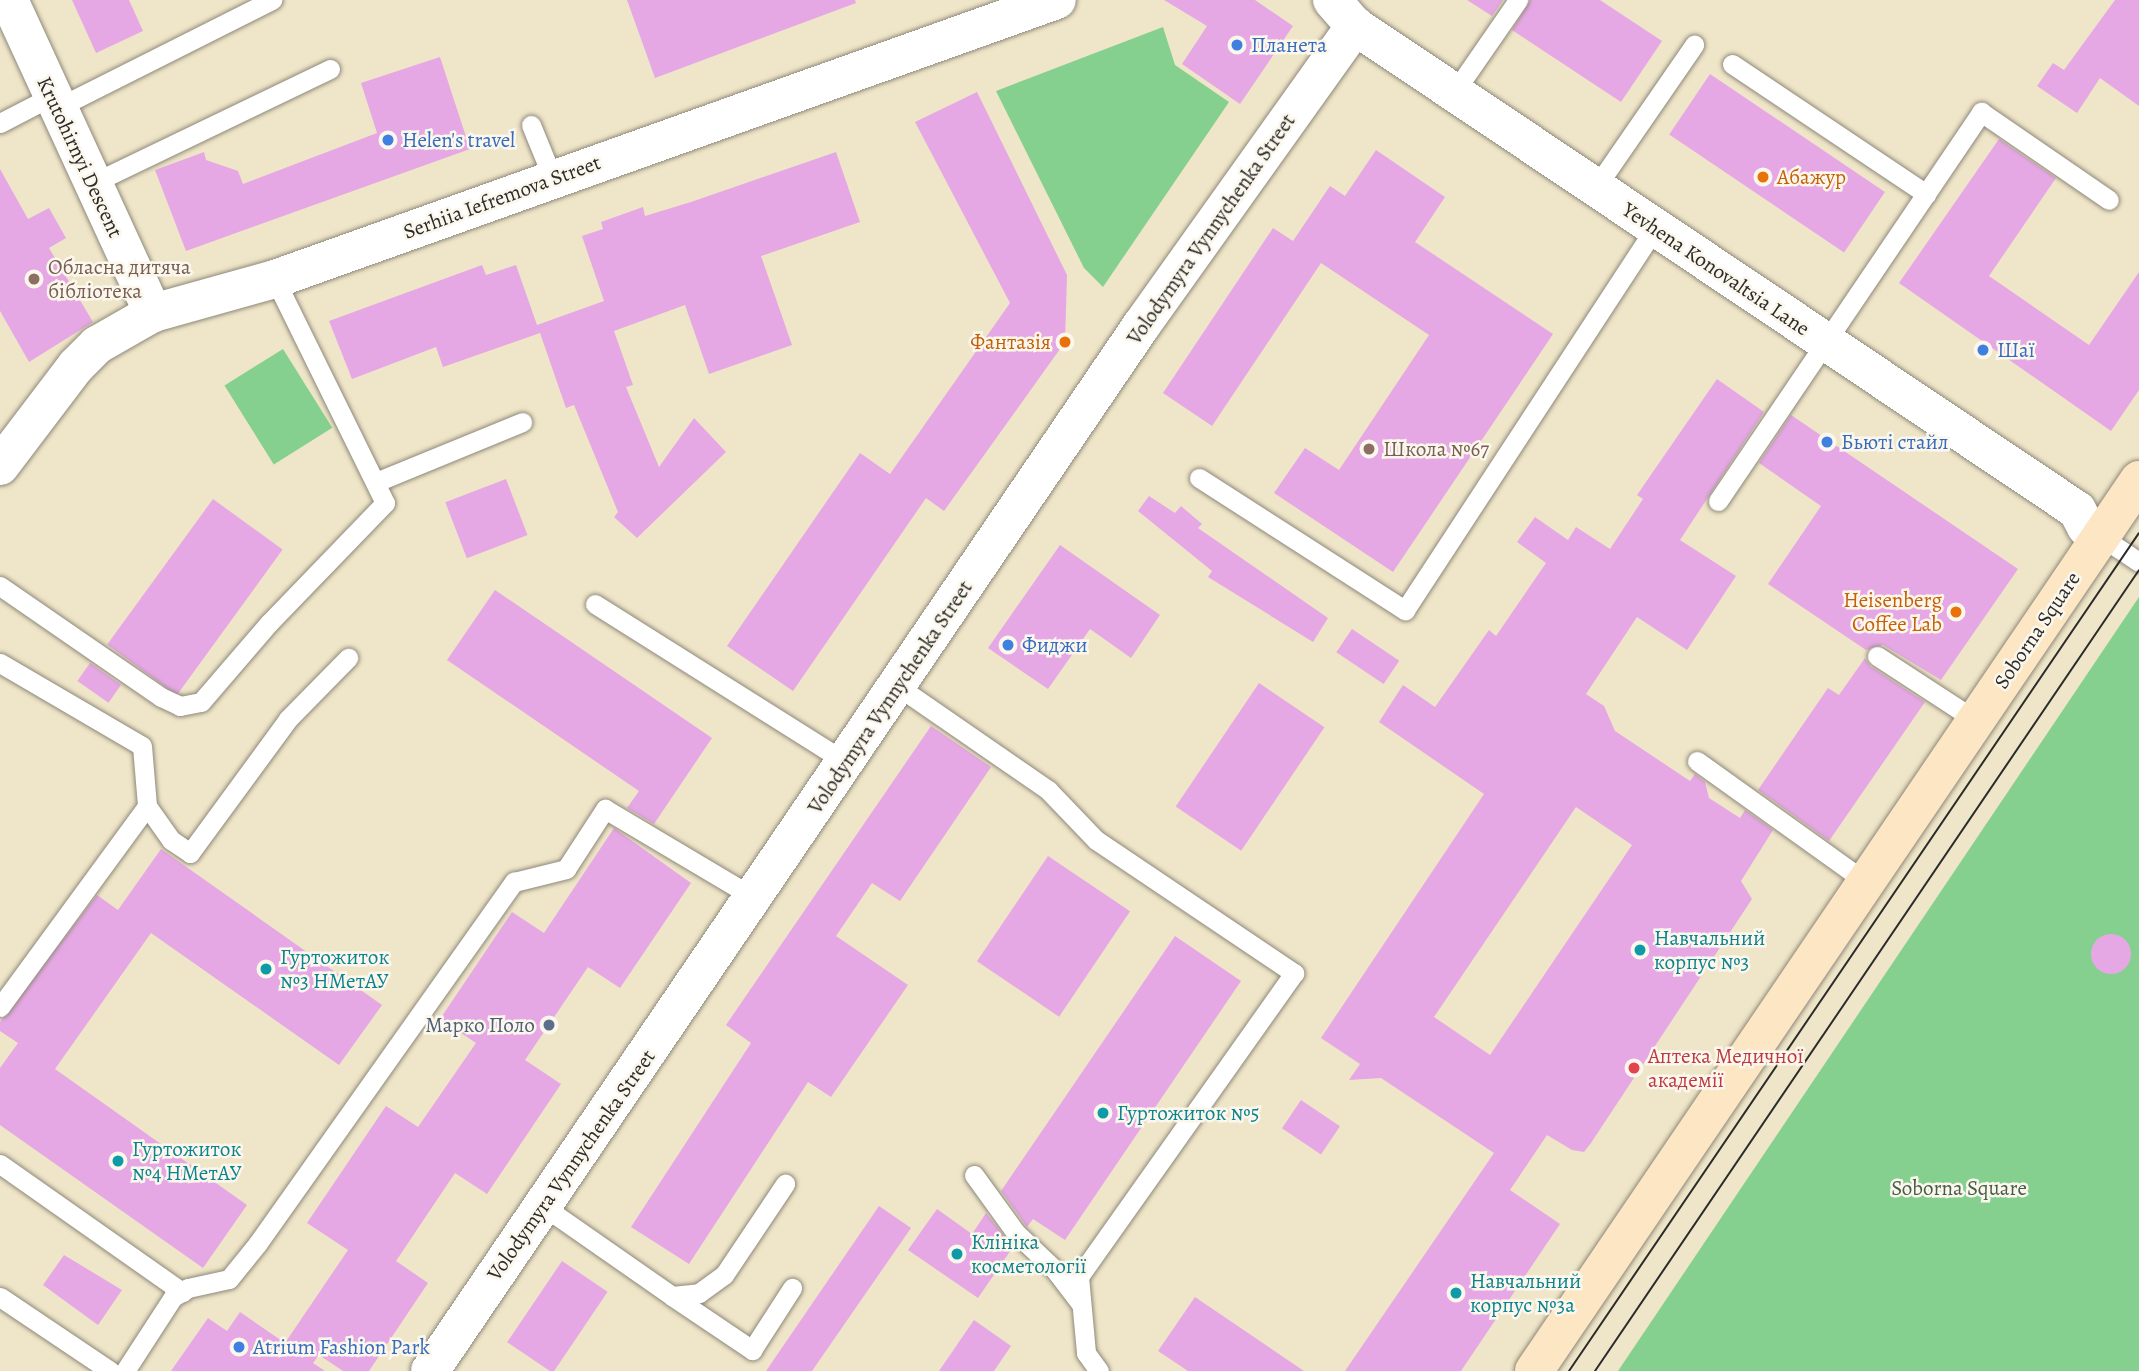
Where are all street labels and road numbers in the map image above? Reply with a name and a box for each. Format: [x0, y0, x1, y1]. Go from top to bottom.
street label: Krutohirnyi Descent [32, 72, 128, 242]
street label: Volodymyra Vynnychenka Street [1122, 109, 1300, 349]
street label: Serhiia Iefremova Street [400, 150, 604, 244]
street label: Yevhena Konovaltsia Lane [1618, 197, 1814, 341]
street label: Soborna Square [1989, 567, 2085, 693]
street label: Volodymyra Vynnychenka Street [802, 576, 978, 818]
street label: Volodymyra Vynnychenka Street [482, 1045, 660, 1285]

